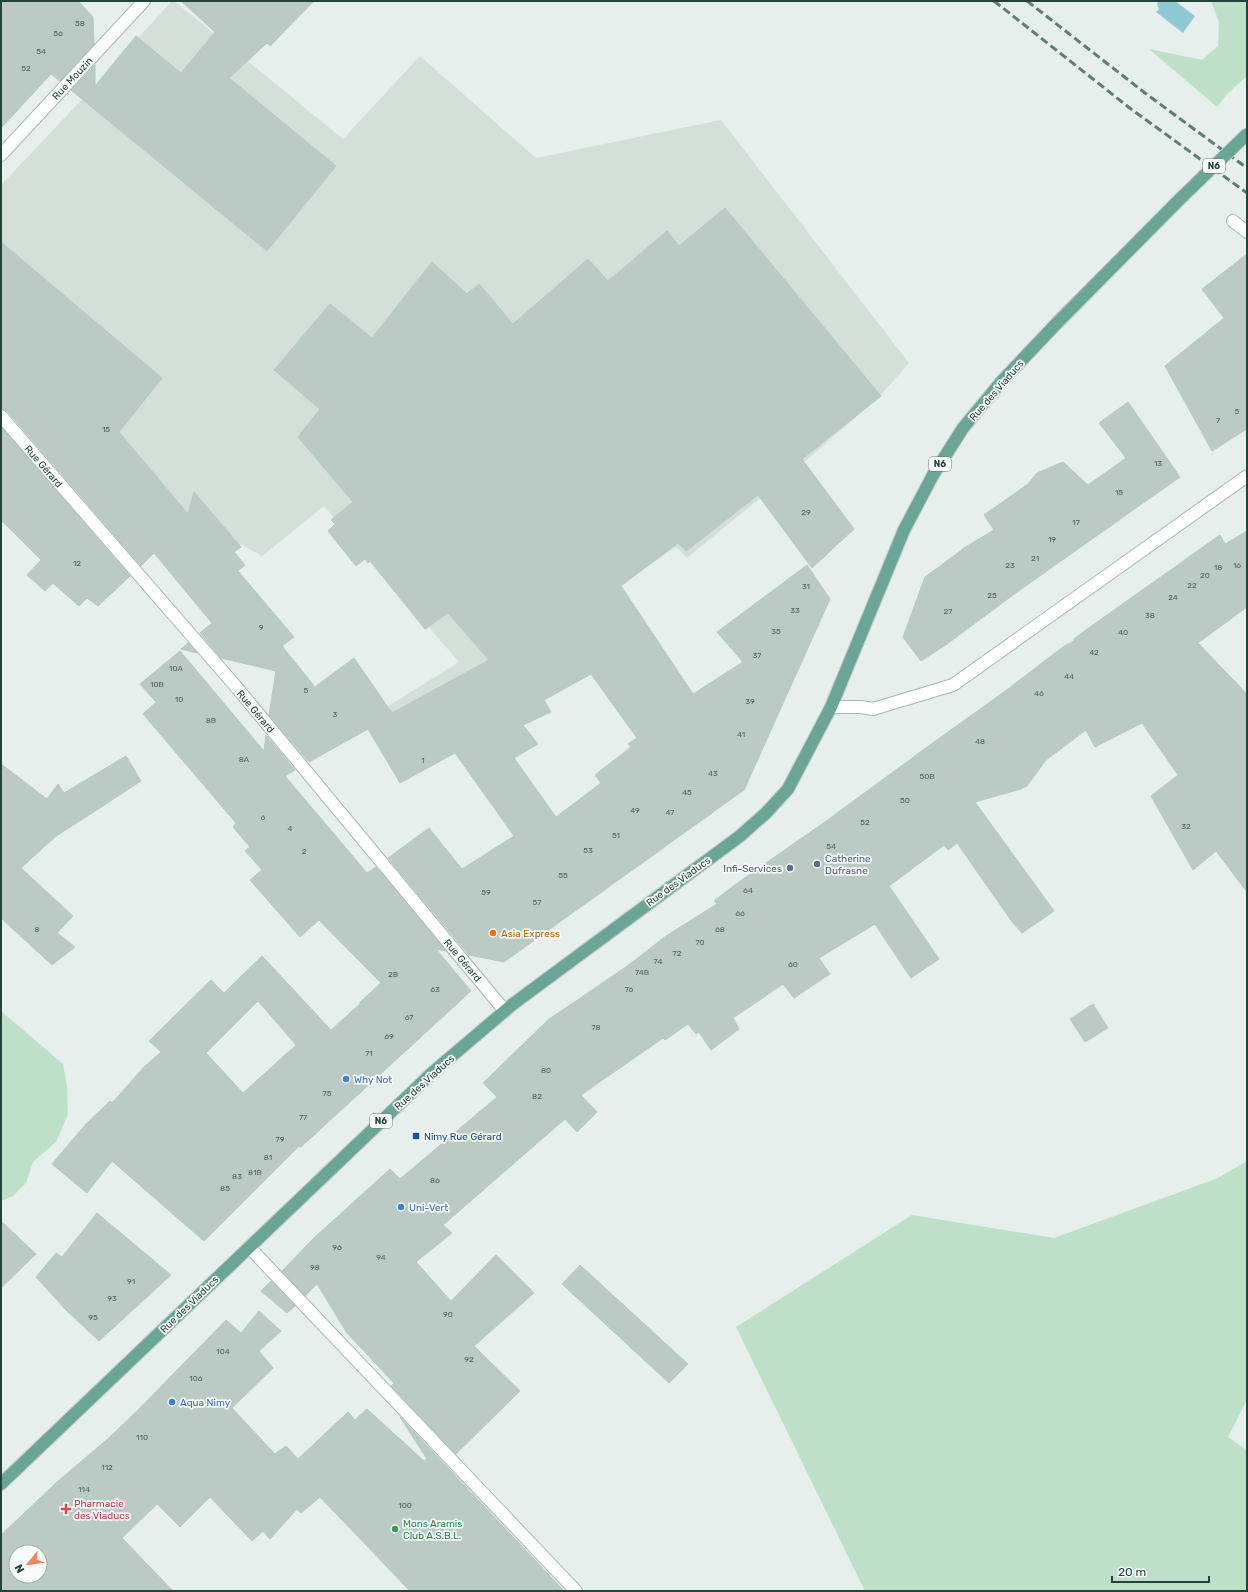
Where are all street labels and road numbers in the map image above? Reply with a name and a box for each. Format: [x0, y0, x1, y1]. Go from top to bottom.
street label: Rue Mouzin [50, 55, 95, 102]
road number: N6 [1203, 159, 1225, 173]
street label: Rue des Viaducs [967, 358, 1026, 423]
street label: Rue Gérard [22, 443, 65, 490]
road number: N6 [929, 457, 951, 471]
street label: Rue Gérard [234, 688, 277, 735]
street label: Rue des Viaducs [644, 854, 713, 909]
street label: Rue Gérard [441, 937, 484, 984]
street label: Rue des Viaducs [392, 1053, 457, 1113]
road number: N6 [370, 1114, 392, 1128]
street label: Rue des Viaducs [158, 1274, 221, 1336]

